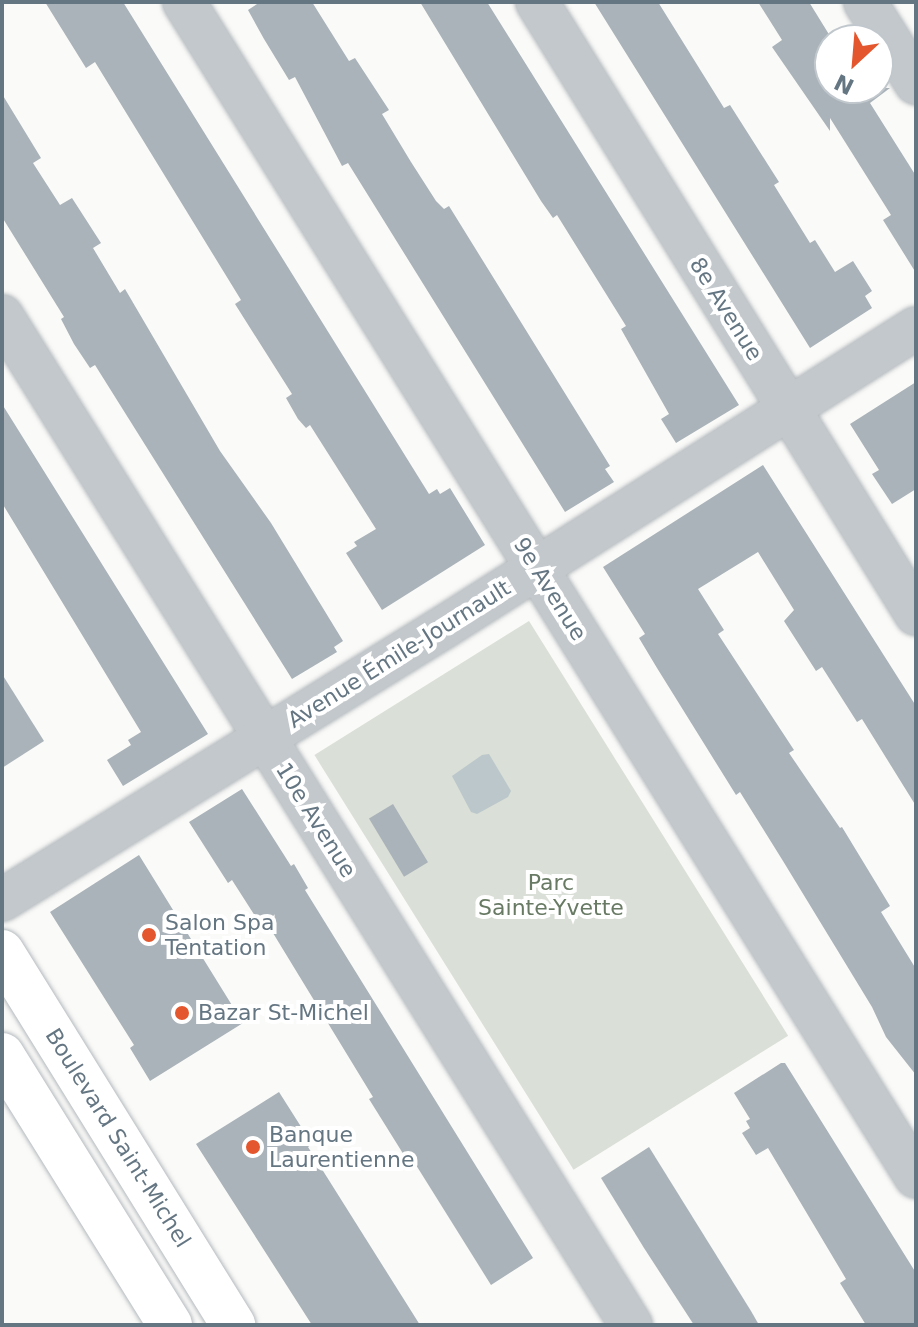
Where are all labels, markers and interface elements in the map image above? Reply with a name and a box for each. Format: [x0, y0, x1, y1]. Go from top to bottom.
north arrow [814, 24, 894, 104]
text: N [830, 69, 858, 99]
street label: 8e Avenue [684, 253, 768, 365]
street label: 9e Avenue [508, 533, 592, 645]
street label: Avenue Émile-Journault [283, 575, 515, 733]
street label: 10e Avenue [270, 758, 362, 882]
park label: Parc Sainte-Yvette [478, 869, 624, 920]
place label: Salon Spa Tentation [165, 909, 274, 960]
marker: Salon Spa Tentation [140, 926, 158, 944]
place label: Bazar St-Michel [198, 1000, 369, 1026]
marker: Bazar St-Michel [173, 1004, 191, 1022]
street label: Boulevard Saint-Michel [40, 1024, 196, 1252]
place label: Banque Laurentienne [269, 1121, 414, 1172]
marker: Banque Laurentienne [244, 1138, 262, 1156]

